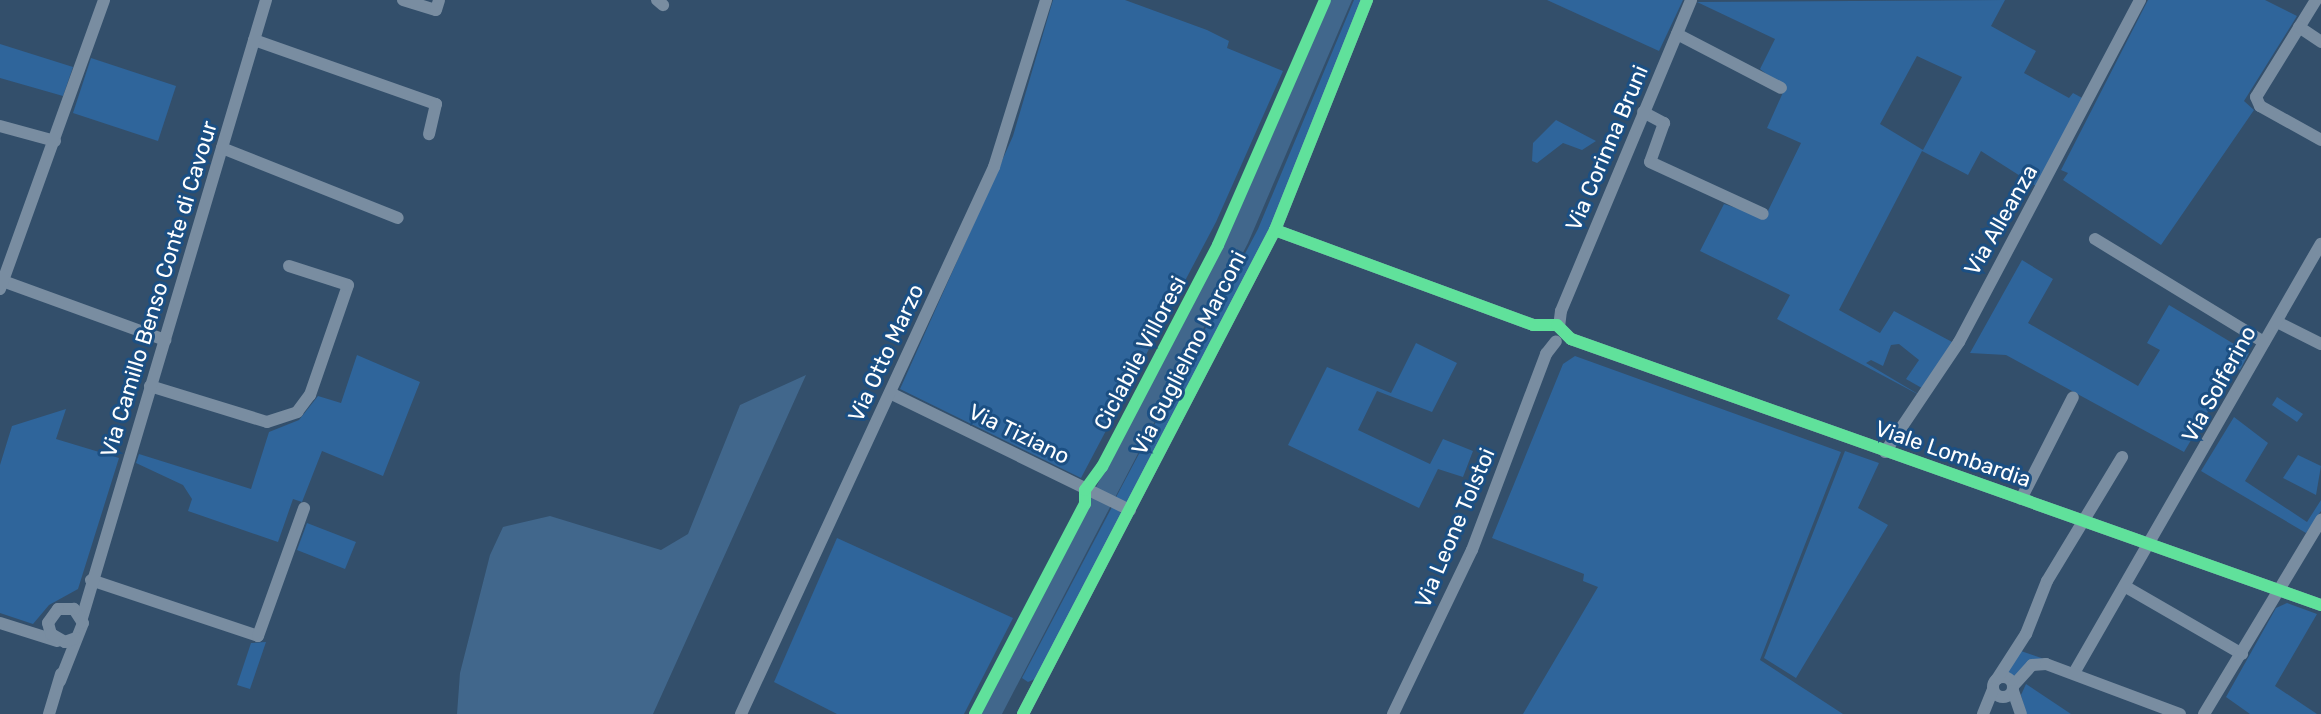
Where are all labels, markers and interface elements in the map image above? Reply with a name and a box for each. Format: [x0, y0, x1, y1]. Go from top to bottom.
street label: Via Corinna Bruni [1560, 61, 1654, 235]
street label: Via Camillo Benso Conte di Cavour [95, 118, 223, 460]
street label: Via Alleanza [1959, 160, 2043, 280]
street label: Via Guglielmo Marconi [1126, 246, 1252, 460]
street label: Ciclabile Villoresi [1088, 271, 1192, 435]
street label: Via Otto Marzo [843, 280, 929, 426]
street label: Via Solferino [2176, 321, 2262, 447]
street label: Via Tiziano [964, 398, 1074, 470]
street label: Viale Lombardia [1872, 415, 2034, 493]
street label: Via Leone Tolstoi [1409, 444, 1501, 612]

